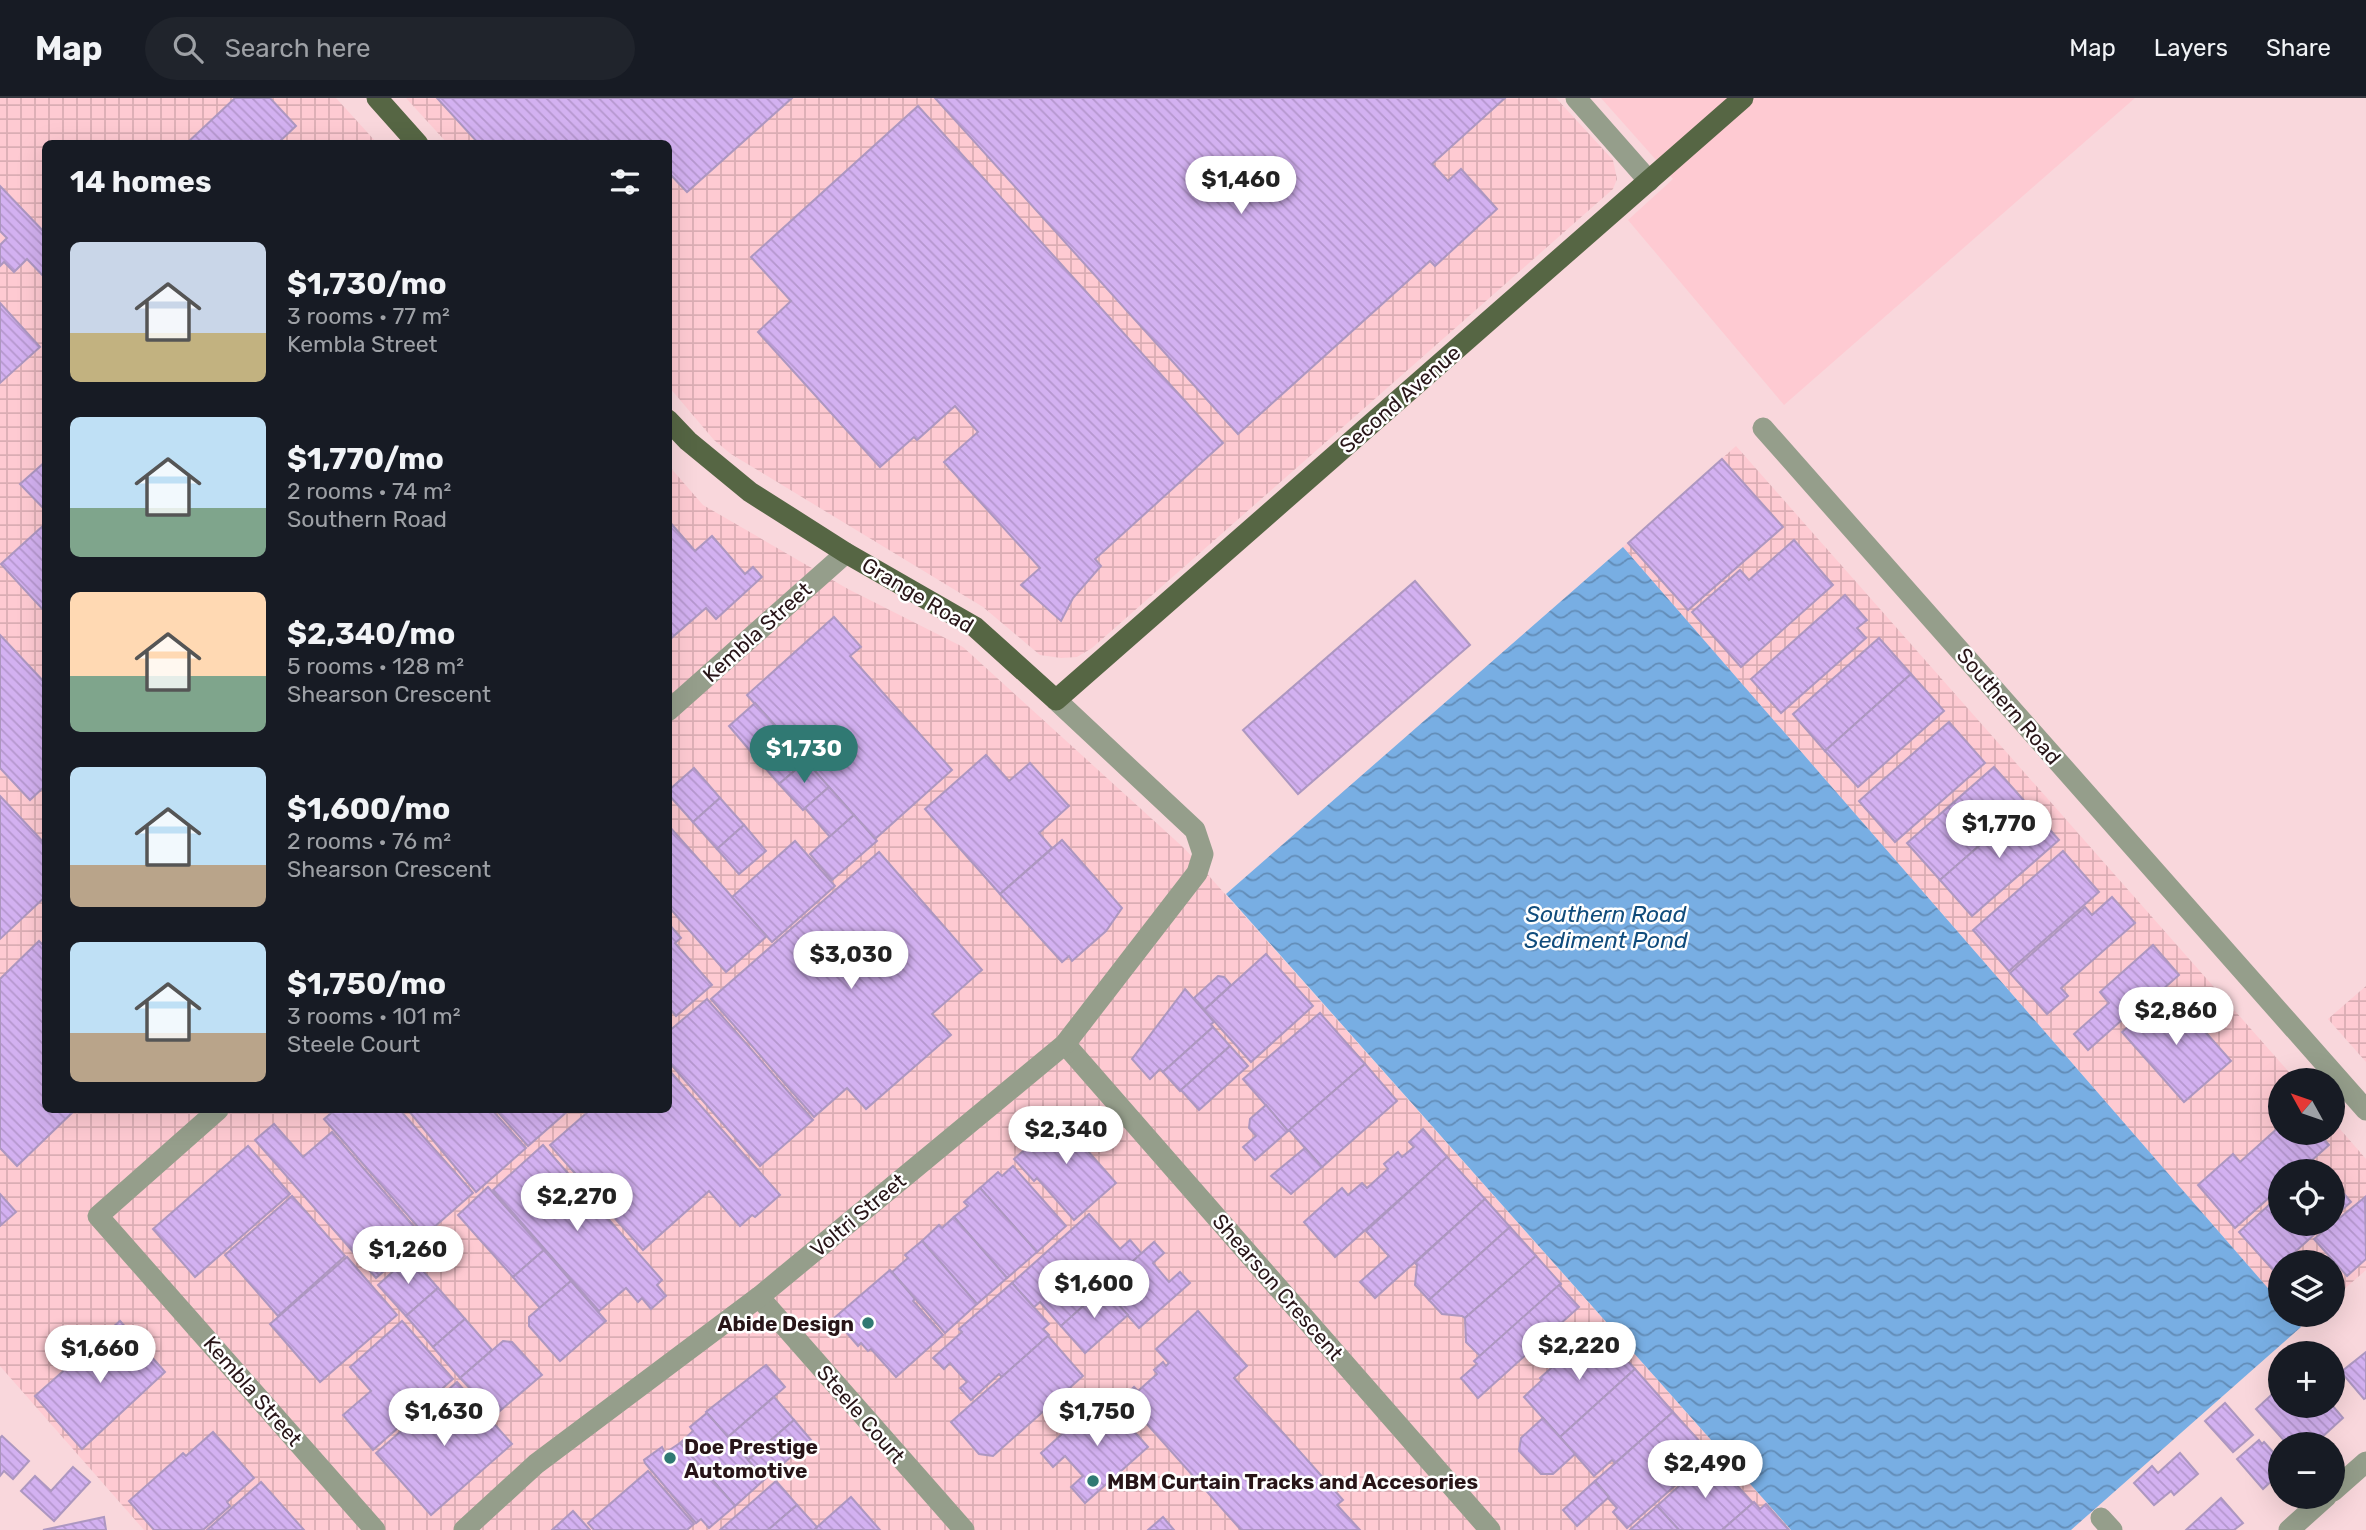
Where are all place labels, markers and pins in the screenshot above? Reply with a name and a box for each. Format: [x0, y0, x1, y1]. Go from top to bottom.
pin: $1,460 [1184, 156, 1298, 216]
pin: $1,730 [747, 726, 861, 785]
pin: $1,770 [1942, 800, 2056, 860]
pin: $3,030 [794, 932, 908, 991]
pin: $2,860 [2119, 988, 2233, 1047]
pin: $2,340 [1009, 1107, 1123, 1166]
pin: $2,270 [520, 1174, 634, 1233]
pin: $1,260 [351, 1226, 465, 1286]
pin: $1,600 [1037, 1260, 1151, 1320]
place label: Abide Design [718, 1311, 854, 1336]
marker: Abide Design [860, 1315, 876, 1331]
pin: $2,220 [1522, 1322, 1636, 1382]
pin: $1,660 [43, 1326, 157, 1385]
pin: $1,630 [387, 1388, 501, 1448]
pin: $1,750 [1040, 1388, 1154, 1448]
place label: Doe Prestige Automotive [684, 1434, 818, 1483]
pin: $2,490 [1648, 1440, 1762, 1500]
marker: Doe Prestige Automotive [662, 1450, 678, 1466]
place label: MBM Curtain Tracks and Accesories [1107, 1469, 1478, 1494]
marker: MBM Curtain Tracks and Accesories [1085, 1473, 1101, 1489]

